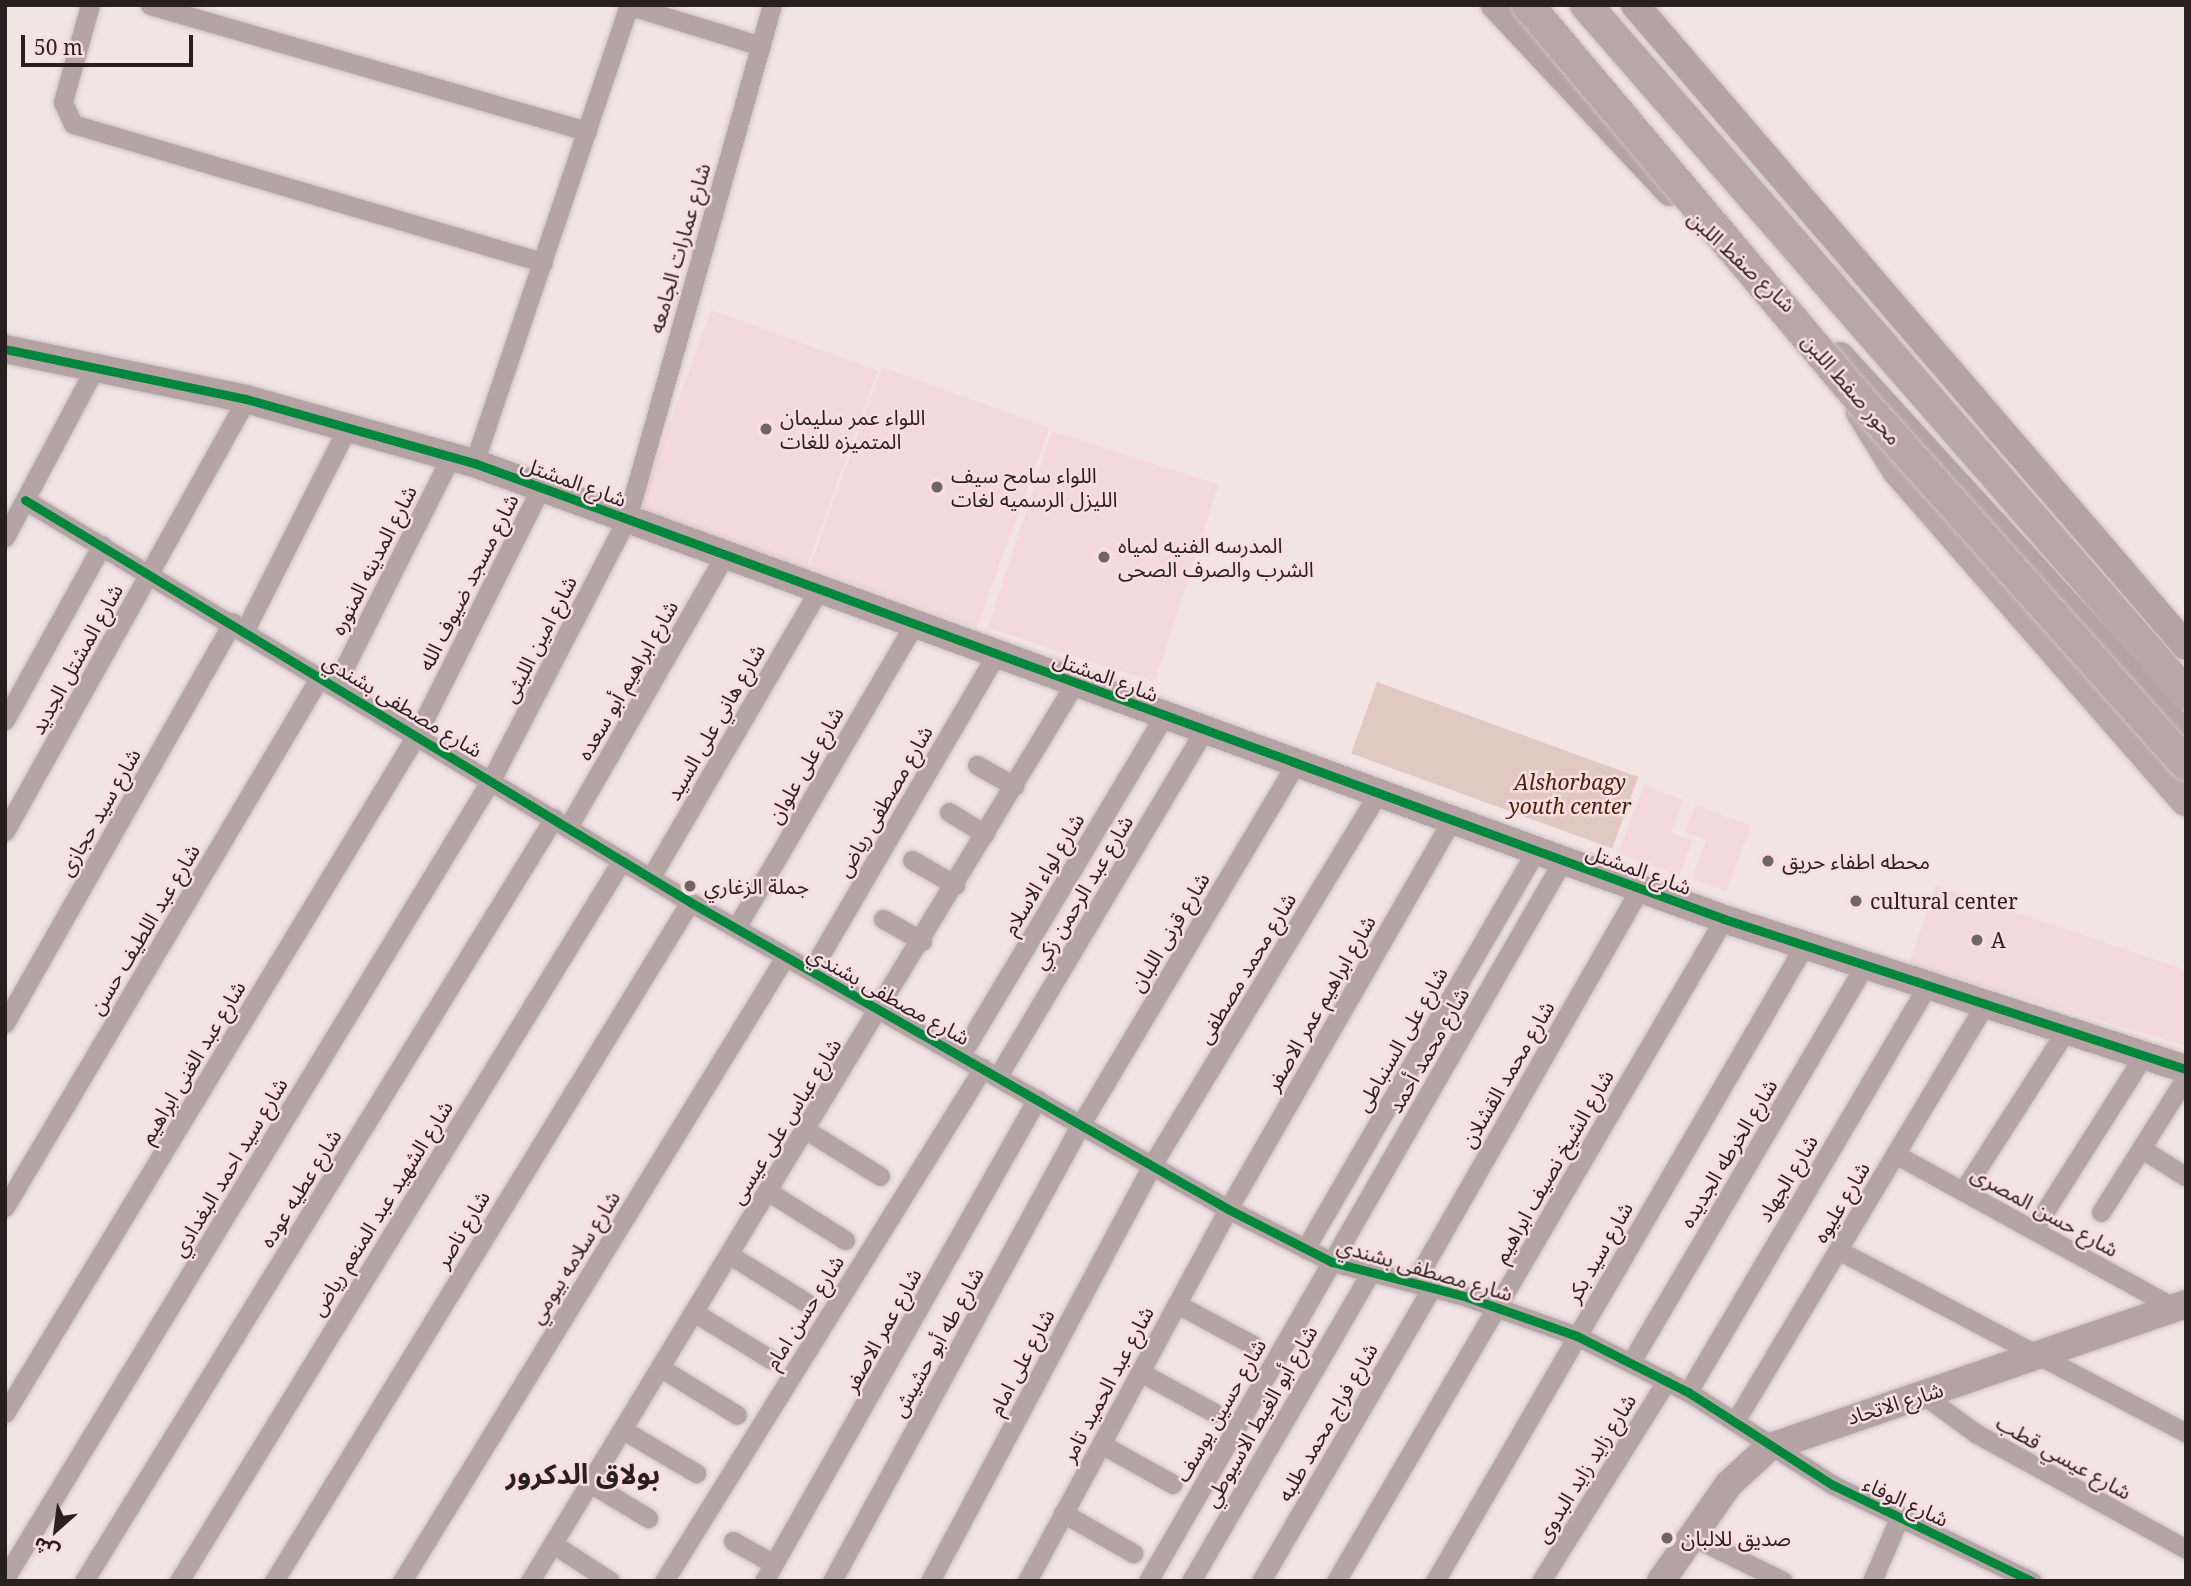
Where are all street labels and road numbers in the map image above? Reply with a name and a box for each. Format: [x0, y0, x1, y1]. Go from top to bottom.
street label: شارع عمارات الجامعه [643, 160, 715, 336]
street label: شارع صفط اللبن [1683, 205, 1801, 317]
street label: محور صفط اللبن [1797, 328, 1907, 450]
street label: شارع المشتل [518, 450, 630, 512]
street label: شارع المدينه المنوره [324, 481, 422, 639]
street label: شارع مسجد ضيوف الله [412, 489, 524, 675]
street label: شارع امين الليثى [496, 571, 582, 707]
street label: شارع المشتل الجديد [24, 579, 128, 739]
street label: شارع ابراهيم أبو سعده [571, 596, 683, 764]
street label: شارع هاني على السيد [660, 639, 770, 805]
street label: شارع المشتل [1050, 645, 1162, 707]
street label: شارع مصطفى بشندي [319, 647, 487, 763]
street label: شارع على علوان [762, 702, 848, 828]
street label: شارع مصطفى رياض [830, 721, 938, 881]
street label: شارع سيد حجازى [52, 744, 146, 880]
street label: شارع لواء الاسلام [997, 809, 1089, 939]
street label: شارع عبد الرحمن زكي [1026, 811, 1138, 973]
street label: شارع المشتل [1583, 838, 1695, 900]
street label: شارع عبد اللطيف حسن [83, 839, 205, 1019]
street label: شارع قرنى اللبان [1124, 868, 1214, 996]
street label: شارع محمد مصطفى [1191, 888, 1301, 1048]
street label: شارع ابراهيم عمر الاصفر [1260, 911, 1380, 1095]
street label: شارع مصطفى بشندي [804, 940, 974, 1050]
street label: شارع على السنباطى [1349, 962, 1453, 1116]
street label: شارع عبد الغنى ابراهيم [133, 976, 251, 1148]
street label: شارع محمد أحمد [1382, 983, 1474, 1117]
street label: شارع محمد القشلان [1455, 996, 1559, 1152]
street label: شارع عباس على عيسى [724, 1034, 846, 1208]
street label: شارع الشيخ نصيف ابراهيم [1487, 1065, 1619, 1267]
street label: شارع سيد احمد البغدادي [166, 1073, 292, 1261]
street label: شارع الخرطه الجديده [1674, 1074, 1782, 1232]
street label: شارع الشهيد عبد المنعم رياض [304, 1096, 458, 1320]
street label: شارع عطيه عوده [254, 1124, 346, 1252]
street label: شارع الجهاد [1751, 1130, 1823, 1226]
street label: شارع عليوه [1807, 1157, 1875, 1247]
street label: شارع حسن المصرى [1967, 1160, 2123, 1262]
street label: شارع ناصر [429, 1186, 495, 1272]
street label: شارع سلامه بيومي [523, 1186, 625, 1328]
street label: شارع سيد بكر [1560, 1197, 1638, 1307]
street label: شارع مصطفى بشندي [1334, 1232, 1516, 1306]
street label: شارع حسن امام [759, 1250, 849, 1374]
street label: شارع طه أبو حشيش [886, 1263, 988, 1421]
street label: شارع عمر الاصفر [838, 1264, 926, 1396]
street label: شارع عبد الحميد تامر [1055, 1302, 1159, 1466]
street label: شارع على امام [983, 1305, 1059, 1419]
street label: شارع أبو الغيط الاسيوطي [1198, 1321, 1322, 1511]
street label: شارع حسين يوسف [1169, 1334, 1271, 1486]
street label: شارع فراج محمد طلبه [1271, 1338, 1383, 1506]
street label: شارع الاتحاد [1844, 1376, 1946, 1430]
street label: شارع زايد زايد البدوى [1529, 1389, 1641, 1547]
street label: شارع عيسي قطب [1992, 1409, 2136, 1505]
street label: شارع الوفاء [1859, 1470, 1953, 1532]

